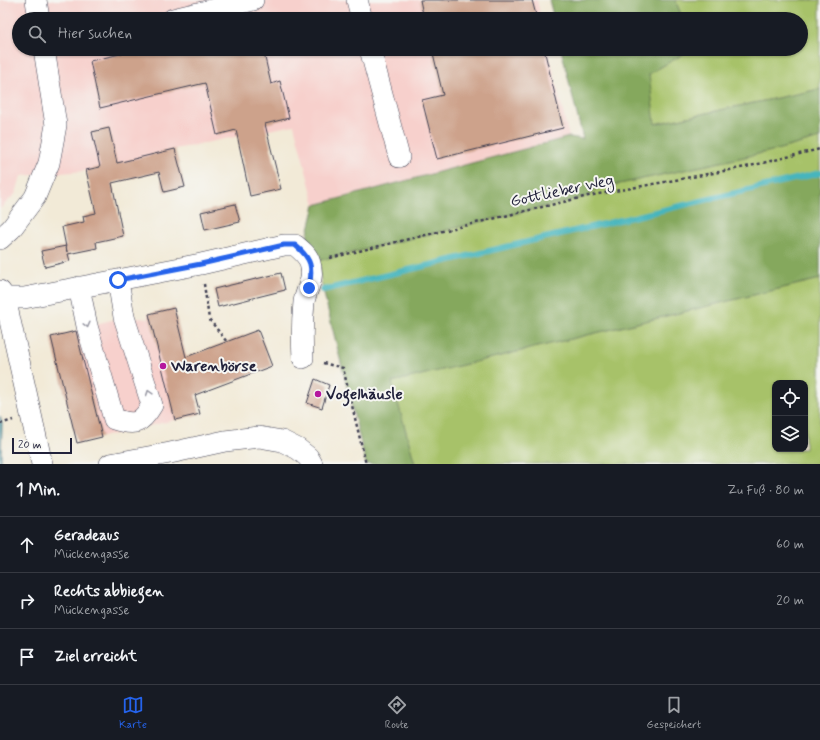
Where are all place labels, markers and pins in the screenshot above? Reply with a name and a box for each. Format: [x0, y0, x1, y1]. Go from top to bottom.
place label: Warenbörse [170, 356, 257, 377]
marker: Warenbörse [158, 361, 168, 371]
place label: Vogelhäusle [326, 384, 403, 407]
marker: Vogelhäusle [313, 389, 323, 399]

